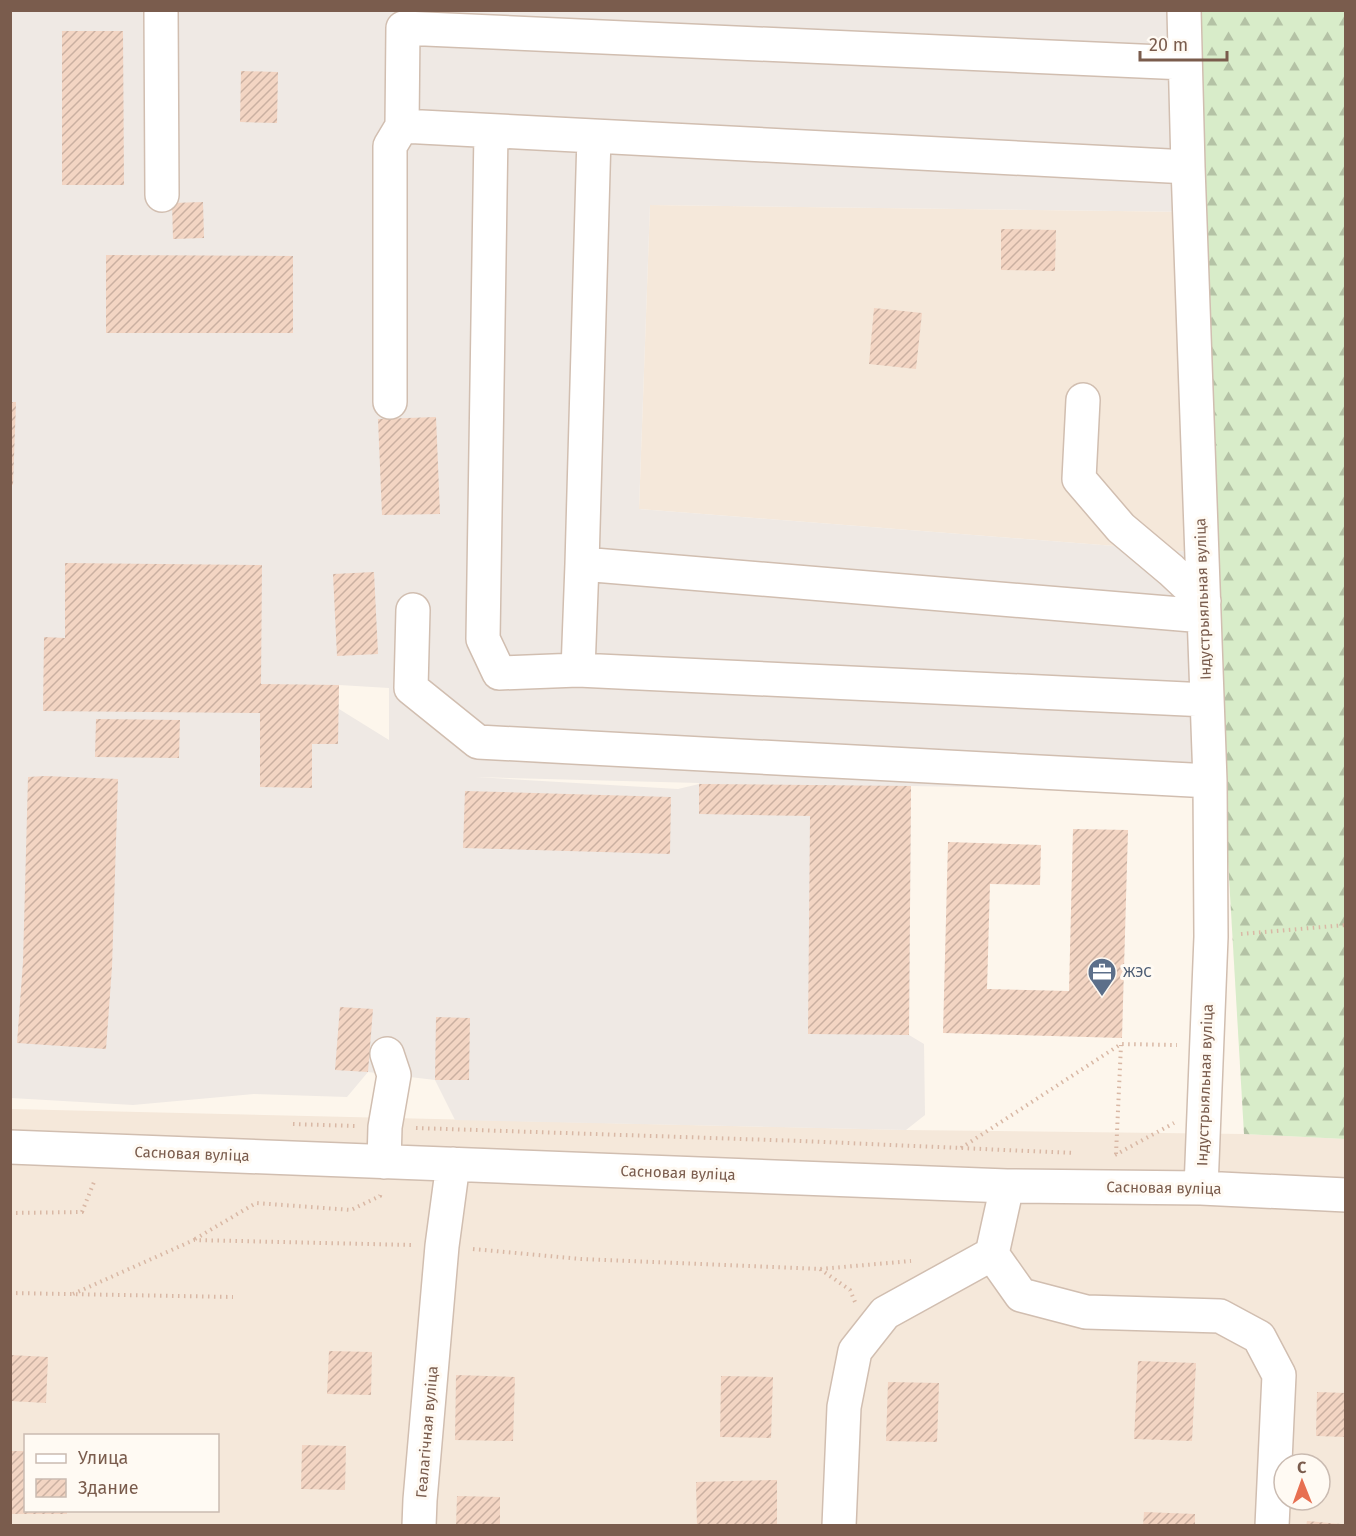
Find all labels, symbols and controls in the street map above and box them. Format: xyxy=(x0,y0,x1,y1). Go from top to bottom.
scale bar xyxy=(1140,24,1227,62)
text: 20 m xyxy=(1149,34,1188,56)
street label: Індустрыяльная вуліца xyxy=(1191,518,1215,680)
office icon: ЖЭС xyxy=(1086,956,1118,998)
place label: ЖЭС xyxy=(1123,963,1152,981)
street label: Індустрыяльная вуліца xyxy=(1193,1004,1217,1166)
street label: Сасновая вуліца xyxy=(134,1143,250,1165)
street label: Сасновая вуліца xyxy=(620,1162,736,1184)
street label: Сасновая вуліца xyxy=(1106,1178,1222,1198)
street label: Геалагічная вуліца xyxy=(412,1365,442,1499)
legend xyxy=(24,1434,219,1512)
text: Улица xyxy=(78,1447,128,1469)
north arrow xyxy=(1272,1452,1332,1512)
text: С xyxy=(1297,1458,1307,1477)
text: Здание xyxy=(78,1477,139,1499)

